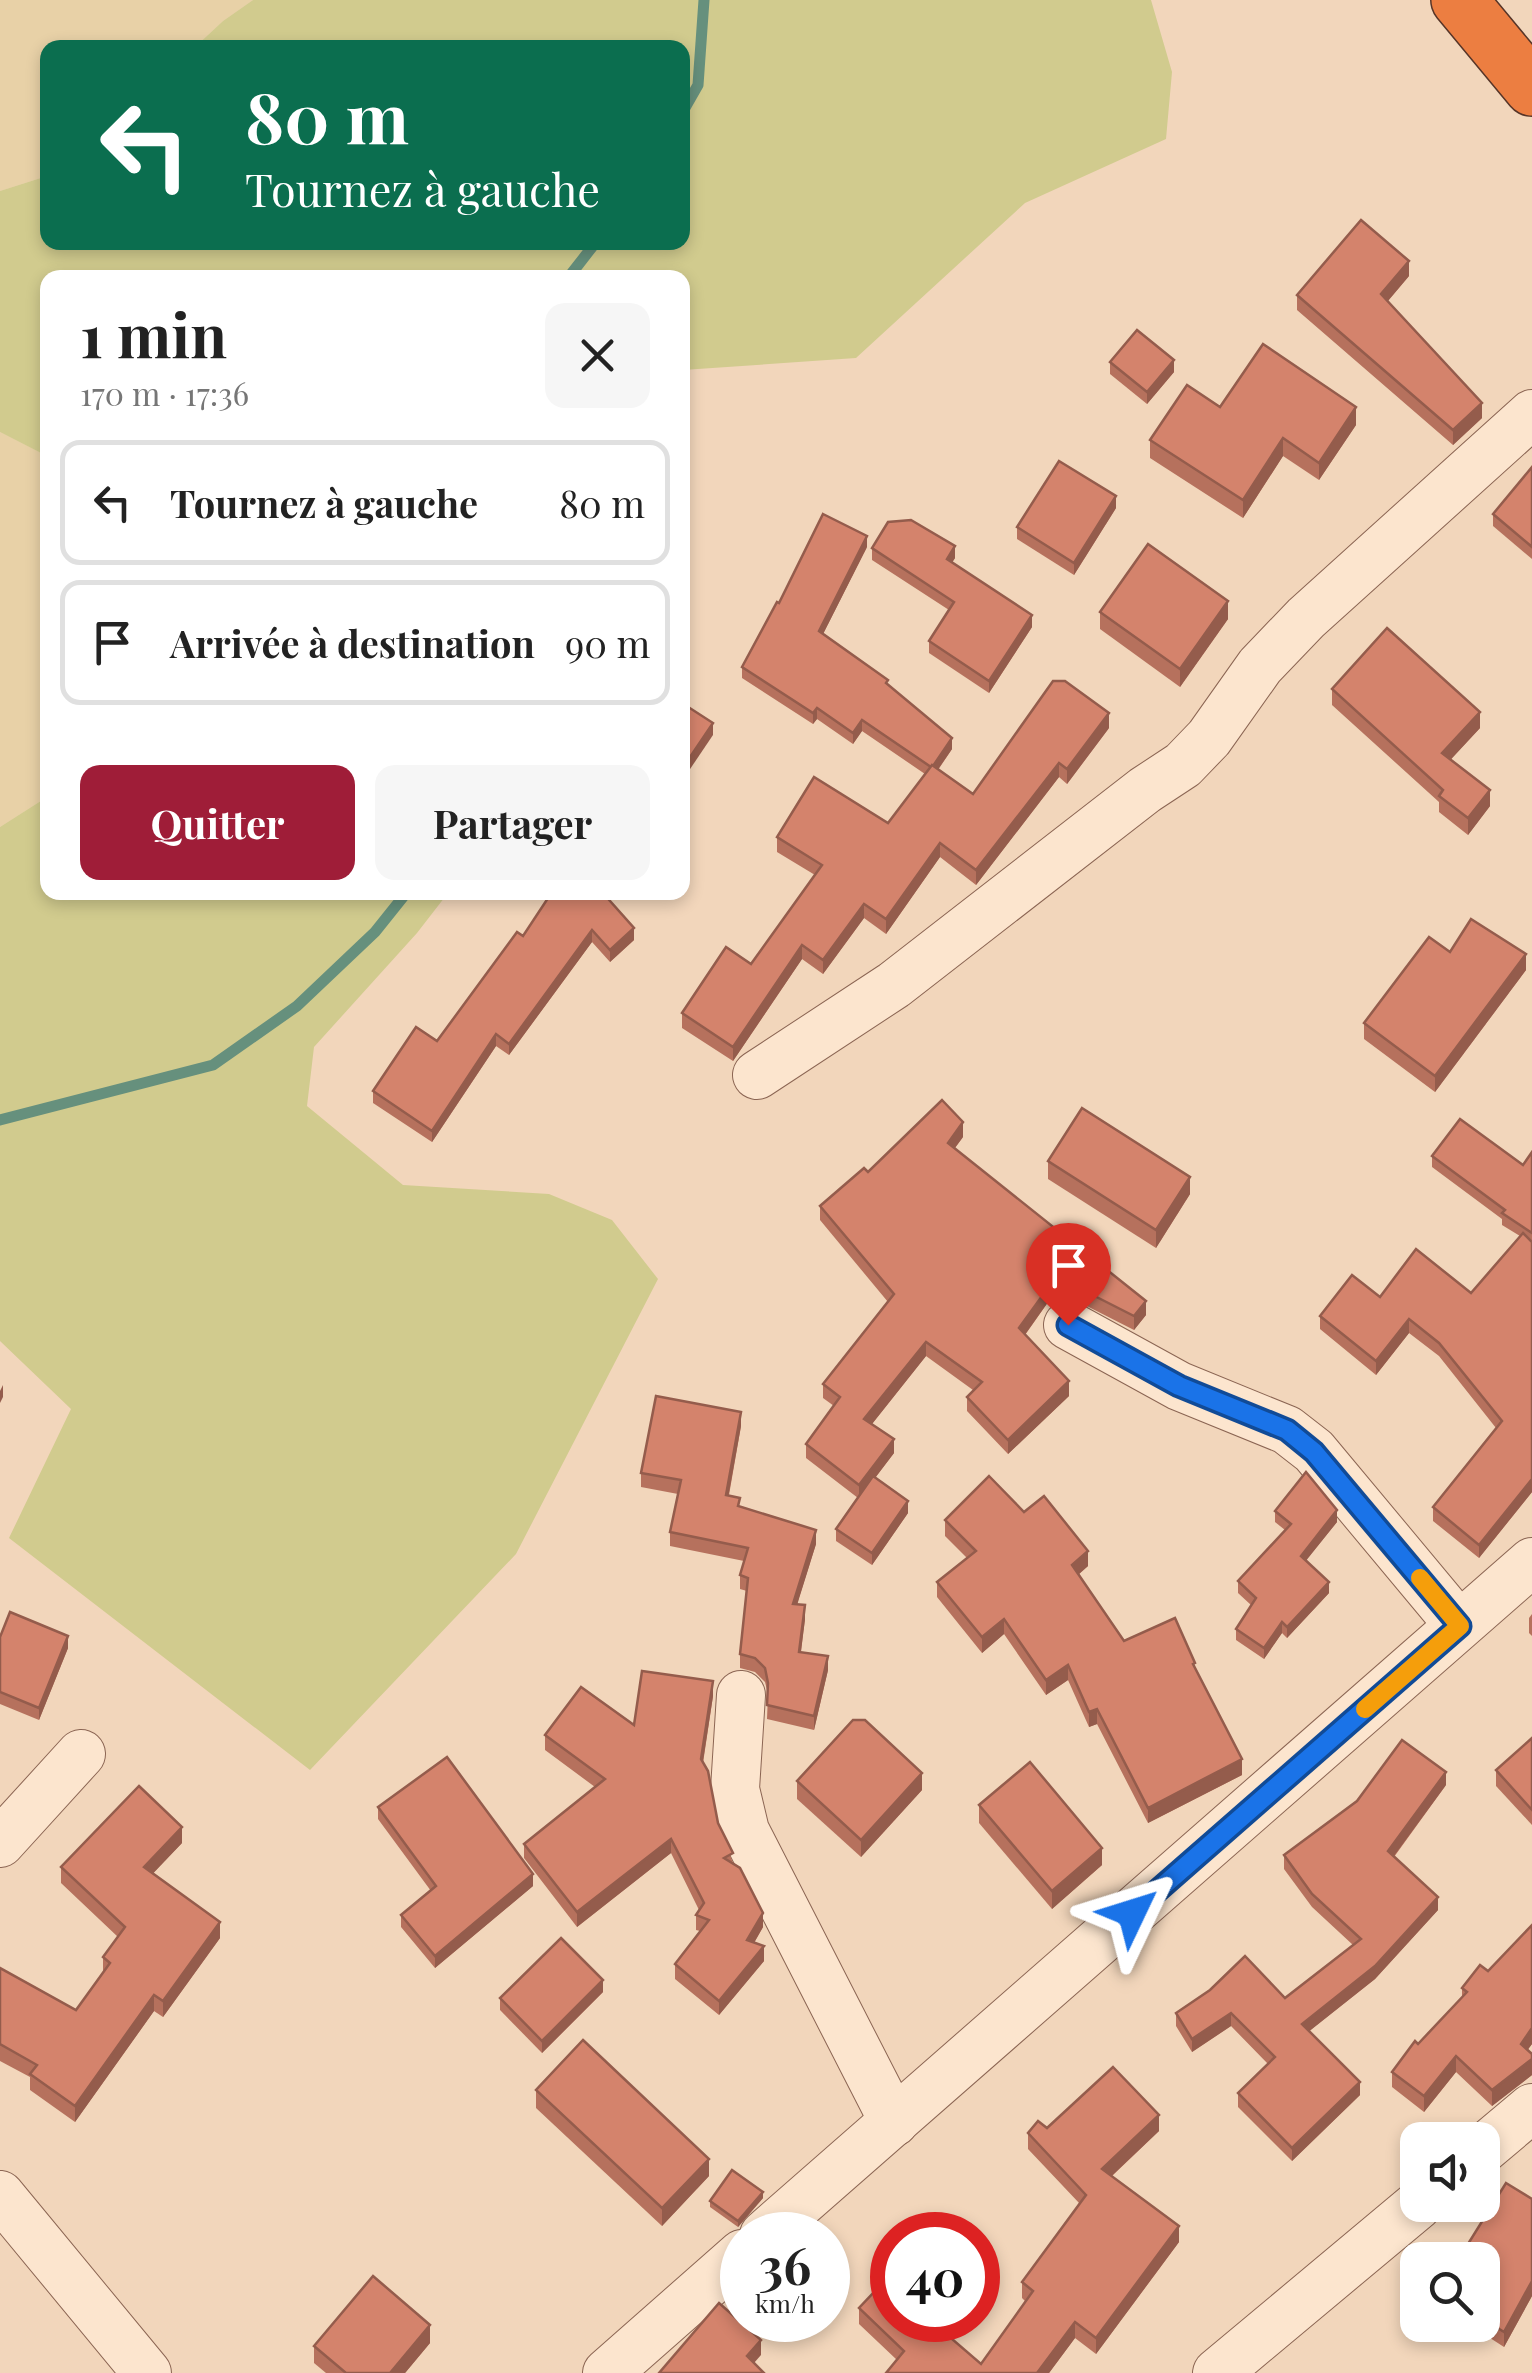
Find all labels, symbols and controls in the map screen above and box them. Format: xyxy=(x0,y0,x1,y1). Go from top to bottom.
text: 80 m xyxy=(245,68,409,162)
icon: left xyxy=(80,80,210,210)
text: Tournez à gauche xyxy=(245,158,600,218)
text: 1 min xyxy=(80,293,227,373)
button: close xyxy=(545,303,650,408)
text: 170 m · 17:36 xyxy=(80,371,249,414)
icon: left xyxy=(85,475,140,530)
text: Tournez à gauche xyxy=(170,477,478,528)
text: 80 m xyxy=(559,477,645,528)
icon: arrive xyxy=(85,615,140,670)
text: Arrivée à destination xyxy=(170,617,535,668)
text: 90 m xyxy=(565,617,650,668)
button: Quitter xyxy=(80,765,355,880)
button: Partager xyxy=(375,765,650,880)
pin xyxy=(1026,1223,1111,1326)
icon: arrive xyxy=(1041,1238,1096,1293)
position arrow xyxy=(1080,1861,1184,1965)
map controls xyxy=(1400,2122,1500,2342)
button: sound xyxy=(1400,2122,1500,2222)
speed limit sign: 40 xyxy=(870,2212,1000,2342)
text: 36 xyxy=(759,2231,811,2298)
button: search xyxy=(1400,2242,1500,2342)
text: km/h xyxy=(755,2286,815,2319)

